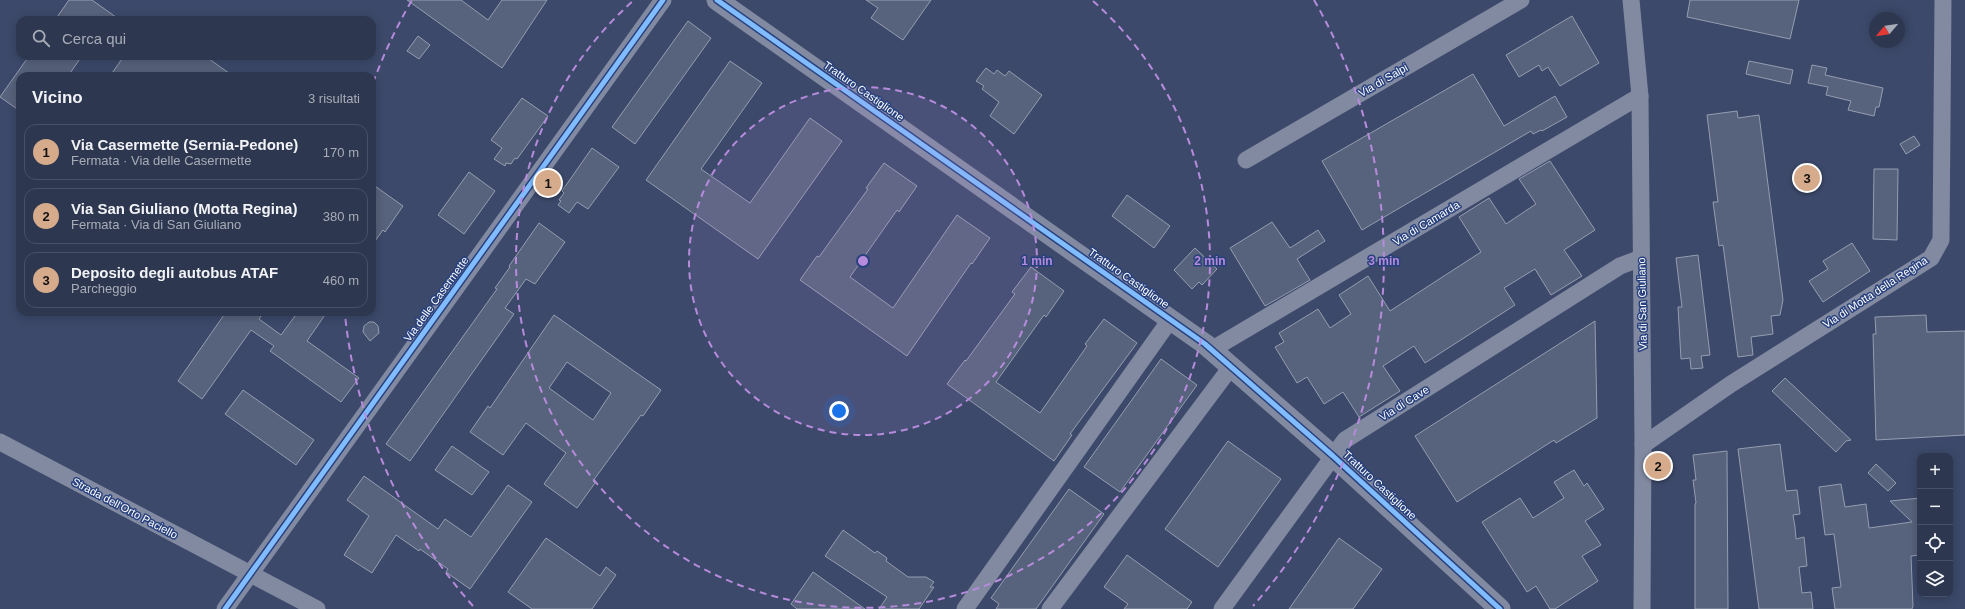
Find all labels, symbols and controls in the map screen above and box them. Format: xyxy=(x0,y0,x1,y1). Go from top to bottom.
north arrow xyxy=(1869,12,1905,48)
search box xyxy=(16,16,376,60)
icon: search xyxy=(30,27,52,49)
text: Cerca qui xyxy=(62,30,126,47)
street label: Tratturo Castiglione xyxy=(821,59,907,123)
street label: Via di Salpi xyxy=(1356,61,1410,99)
text: Vicino xyxy=(32,88,83,107)
text: 3 risultati xyxy=(308,91,360,106)
text: Via Casermette (Sernia-Pedone) xyxy=(71,136,298,153)
text: 1 xyxy=(42,145,50,160)
text: 170 m xyxy=(323,145,359,160)
text: Fermata · Via delle Casermette xyxy=(71,153,251,168)
pin: 3 xyxy=(1794,163,1820,193)
pin: 1 xyxy=(535,168,561,198)
street label: Via di Camarda xyxy=(1390,198,1462,248)
text: Via San Giuliano (Motta Regina) xyxy=(71,200,297,217)
text: 2 xyxy=(42,209,50,224)
text: 380 m xyxy=(323,209,359,224)
text: Fermata · Via di San Giuliano xyxy=(71,217,241,232)
street label: Tratturo Castiglione xyxy=(1086,246,1172,310)
street label: Via di Motta della Regina xyxy=(1821,253,1930,330)
street label: Via delle Casermette xyxy=(401,254,471,344)
centre of rings xyxy=(856,254,870,268)
text: 1 min xyxy=(1021,254,1053,268)
text: 2 min xyxy=(1194,254,1226,268)
text: 3 min xyxy=(1368,254,1400,268)
street label: Via di San Giuliano xyxy=(1635,257,1649,351)
text: Deposito degli autobus ATAF xyxy=(71,264,278,281)
text: 3 xyxy=(42,273,50,288)
text: 460 m xyxy=(323,273,359,288)
text: Parcheggio xyxy=(71,281,137,296)
street label: Via di Cave xyxy=(1377,383,1431,423)
your location xyxy=(829,401,849,421)
street label: Tratturo Castiglione xyxy=(1341,448,1419,522)
pin: 2 xyxy=(1645,451,1671,481)
map controls xyxy=(1917,453,1953,597)
button: + xyxy=(1917,453,1953,489)
street label: Strada dell'Orto Paciello xyxy=(70,475,180,541)
button: − xyxy=(1917,489,1953,525)
button: locate xyxy=(1917,525,1953,561)
button: layers xyxy=(1917,561,1953,597)

